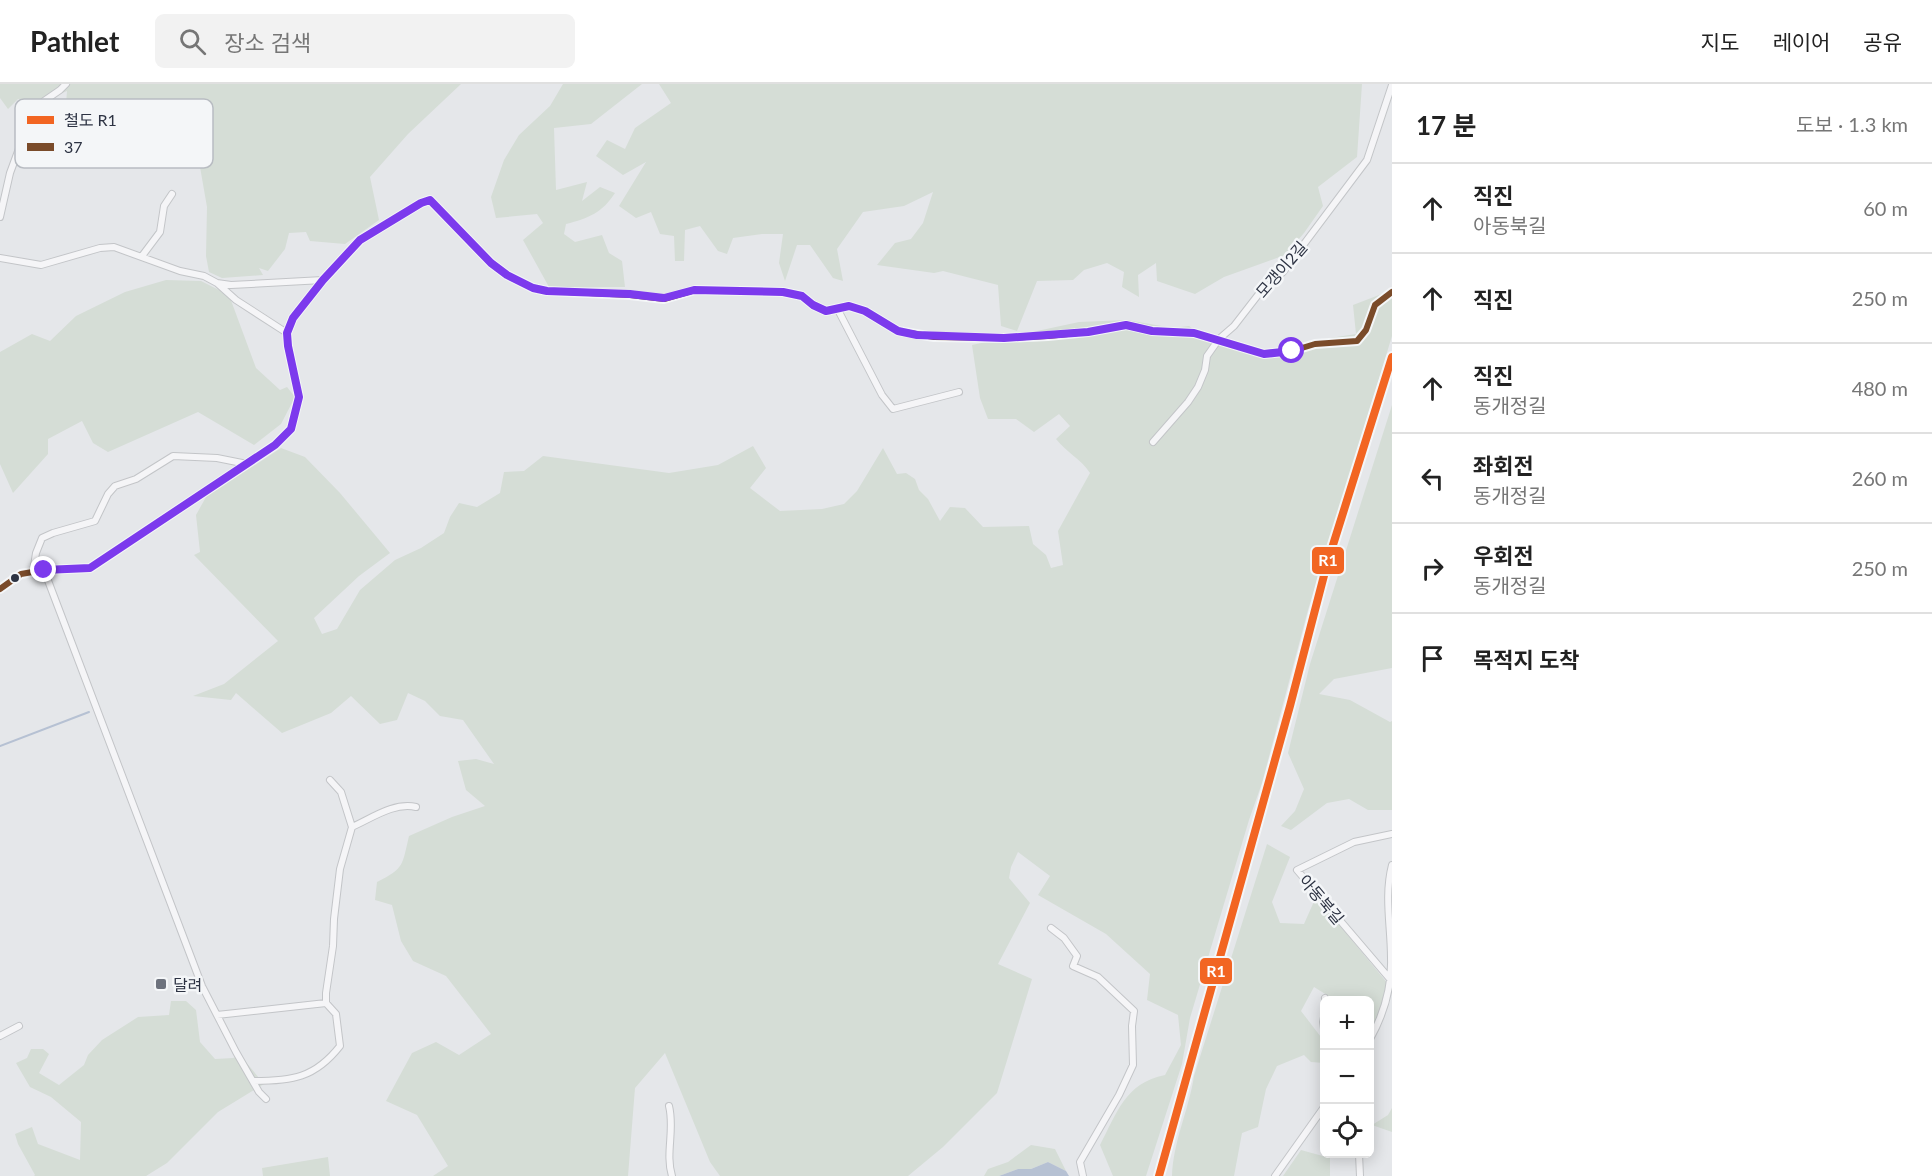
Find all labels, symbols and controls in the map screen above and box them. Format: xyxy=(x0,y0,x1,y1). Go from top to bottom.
search box xyxy=(155,14,575,68)
text: Pathlet xyxy=(30,24,119,58)
icon: search xyxy=(176,25,209,58)
text: 장소 검색 xyxy=(224,29,311,56)
text: 지도 xyxy=(1701,29,1739,54)
text: 레이어 xyxy=(1772,29,1830,54)
text: 공유 xyxy=(1863,29,1902,54)
legend xyxy=(15,99,213,168)
text: 17 분 xyxy=(1416,109,1476,141)
text: 철도 R1 xyxy=(64,110,117,129)
text: 도보 · 1.3 km xyxy=(1796,112,1908,136)
text: 37 xyxy=(64,137,83,156)
text: 직진 xyxy=(1473,182,1513,209)
icon: ahead xyxy=(1416,192,1449,225)
text: 60 m xyxy=(1863,196,1908,220)
text: 아동북길 xyxy=(1473,213,1547,237)
street label: 모갱이2길 xyxy=(1251,237,1311,301)
icon: ahead xyxy=(1416,282,1449,315)
text: 직진 xyxy=(1473,286,1513,313)
text: 250 m xyxy=(1852,286,1908,310)
route start xyxy=(1278,337,1304,363)
text: 직진 xyxy=(1473,362,1513,389)
icon: ahead xyxy=(1416,372,1449,405)
text: 480 m xyxy=(1852,376,1908,400)
text: 동개정길 xyxy=(1473,393,1547,417)
text: 좌회전 xyxy=(1473,452,1534,479)
icon: left xyxy=(1416,462,1449,495)
text: 260 m xyxy=(1852,466,1908,490)
text: 동개정길 xyxy=(1473,483,1547,507)
text: 우회전 xyxy=(1473,542,1534,569)
line badge: R1 xyxy=(1311,546,1345,575)
text: R1 xyxy=(1318,550,1338,569)
icon: right xyxy=(1416,552,1449,585)
route end xyxy=(30,556,56,582)
text: 250 m xyxy=(1852,556,1908,580)
unlabelled marker xyxy=(9,572,21,584)
text: 동개정길 xyxy=(1473,573,1547,597)
icon: arrive xyxy=(1416,642,1449,675)
text: 목적지 도착 xyxy=(1473,646,1580,673)
street label: 아동북길 xyxy=(1296,870,1348,928)
line badge: R1 xyxy=(1199,957,1233,985)
text: R1 xyxy=(1206,961,1226,980)
place label: 달려 xyxy=(173,975,202,994)
marker: 달려 xyxy=(154,977,168,991)
map controls xyxy=(1320,996,1374,1158)
button: + xyxy=(1320,996,1374,1050)
button: − xyxy=(1320,1050,1374,1104)
button: locate xyxy=(1320,1104,1374,1158)

